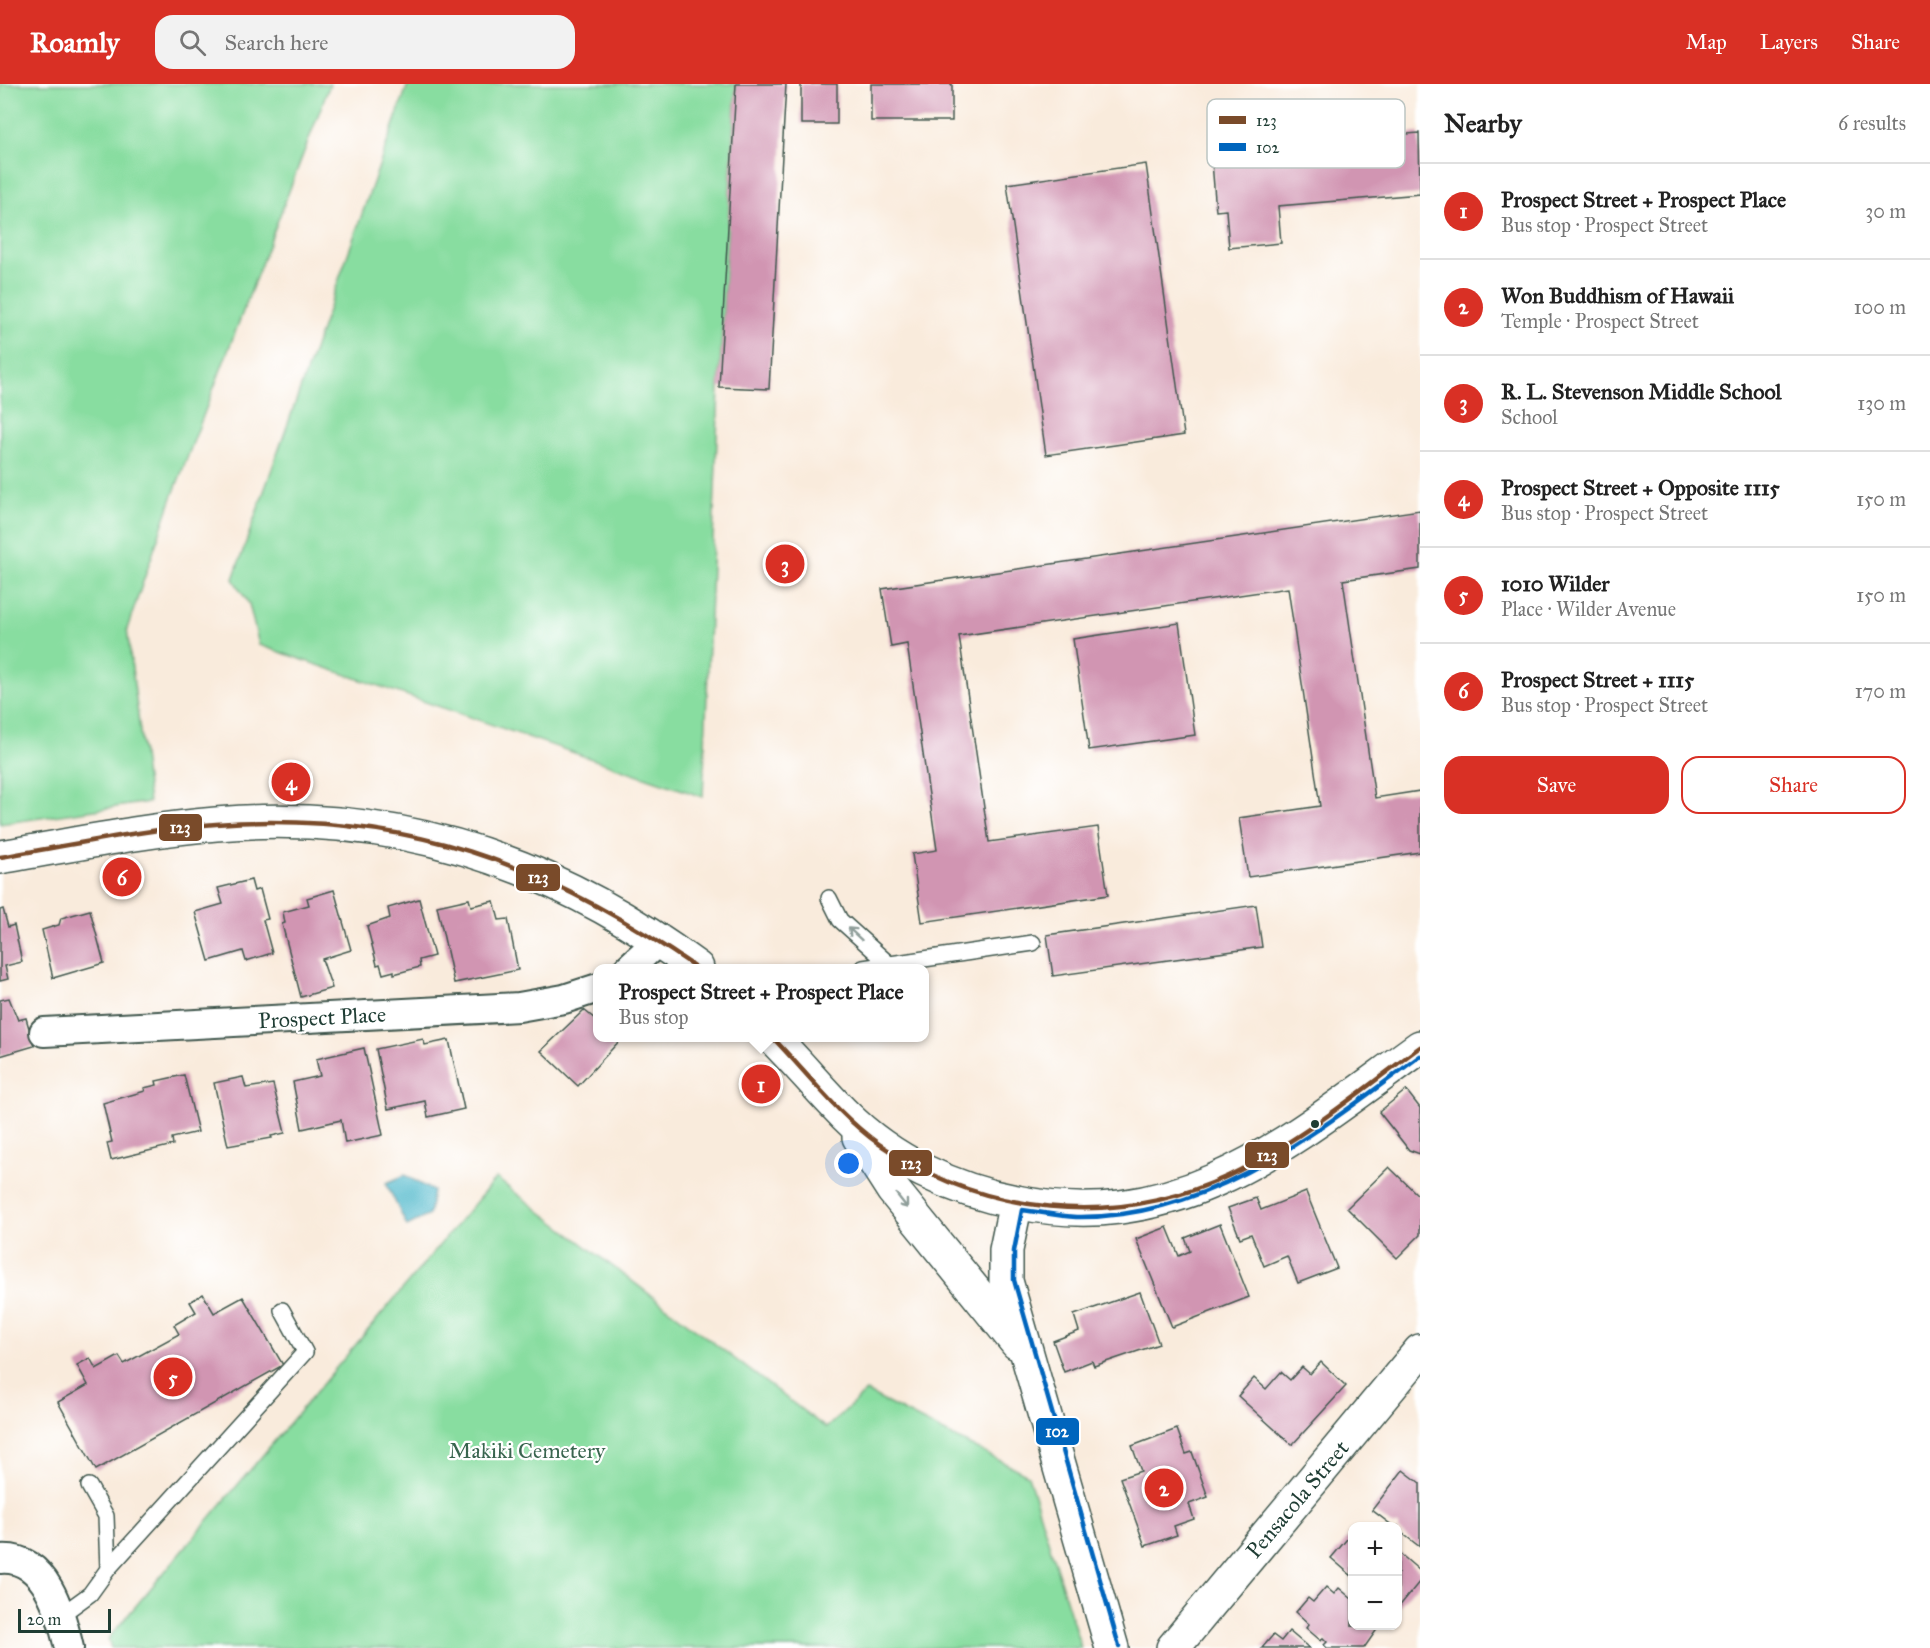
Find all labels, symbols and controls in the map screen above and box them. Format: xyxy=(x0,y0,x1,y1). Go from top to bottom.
search box xyxy=(155,15,575,69)
text: Roamly xyxy=(30,25,119,60)
icon: search xyxy=(176,26,209,59)
text: Search here xyxy=(224,29,328,56)
text: Map xyxy=(1686,29,1727,55)
text: Layers xyxy=(1760,29,1818,55)
text: Share xyxy=(1851,29,1900,55)
legend xyxy=(1207,99,1405,168)
text: Nearby xyxy=(1444,107,1522,139)
text: 123 xyxy=(1256,111,1277,130)
text: 6 results xyxy=(1838,111,1906,135)
text: 102 xyxy=(1256,138,1280,157)
text: Prospect Street + Prospect Place xyxy=(1501,186,1786,213)
text: 1 xyxy=(1460,199,1467,223)
text: 30 m xyxy=(1865,199,1906,223)
text: Bus stop · Prospect Street xyxy=(1501,213,1708,237)
text: Won Buddhism of Hawaii xyxy=(1501,282,1734,309)
text: 2 xyxy=(1459,295,1468,319)
text: 100 m xyxy=(1854,295,1906,319)
text: Temple · Prospect Street xyxy=(1501,309,1699,333)
text: R. L. Stevenson Middle School xyxy=(1501,378,1782,405)
text: 3 xyxy=(1460,391,1468,415)
text: 130 m xyxy=(1857,391,1906,415)
text: School xyxy=(1501,405,1558,429)
text: Prospect Street + Opposite 1115 xyxy=(1501,474,1780,501)
text: 4 xyxy=(1458,487,1469,511)
text: 150 m xyxy=(1856,487,1906,511)
text: Bus stop · Prospect Street xyxy=(1501,501,1708,525)
pin: 3 xyxy=(766,542,804,586)
text: 1010 Wilder xyxy=(1501,570,1610,597)
text: 5 xyxy=(1459,583,1468,607)
text: 150 m xyxy=(1856,583,1906,607)
text: Place · Wilder Avenue xyxy=(1501,597,1676,621)
text: Prospect Street + 1115 xyxy=(1501,666,1694,693)
text: 6 xyxy=(1458,679,1469,703)
text: 170 m xyxy=(1855,679,1906,703)
text: Bus stop · Prospect Street xyxy=(1501,693,1708,717)
button: Save xyxy=(1444,756,1669,814)
button: Share xyxy=(1681,756,1906,814)
pin: 4 xyxy=(272,760,310,804)
line badge: 123 xyxy=(158,813,203,842)
text: 123 xyxy=(170,818,190,838)
pin: 6 xyxy=(102,854,142,900)
line badge: 123 xyxy=(515,863,561,892)
text: 123 xyxy=(528,868,548,888)
one-way arrow xyxy=(847,927,862,941)
popup xyxy=(593,964,929,1042)
text: Prospect Street + Prospect Place xyxy=(618,978,904,1005)
street label: Prospect Place xyxy=(257,1001,387,1034)
text: Bus stop xyxy=(618,1005,689,1029)
pin: 1 xyxy=(742,1062,780,1106)
unlabelled marker xyxy=(1309,1118,1321,1130)
line badge: 123 xyxy=(1244,1141,1290,1169)
text: 123 xyxy=(1257,1146,1277,1166)
your location xyxy=(834,1149,863,1178)
line badge: 123 xyxy=(888,1149,933,1177)
text: 123 xyxy=(901,1154,921,1174)
one-way arrow xyxy=(896,1193,909,1209)
pin: 5 xyxy=(154,1354,192,1400)
line badge: 102 xyxy=(1035,1417,1080,1446)
text: 102 xyxy=(1045,1422,1070,1441)
street label: Pensacola Street xyxy=(1240,1435,1355,1564)
park label: Makiki Cemetery xyxy=(449,1437,606,1464)
pin: 2 xyxy=(1144,1466,1184,1510)
map controls xyxy=(1348,1522,1402,1630)
button: + xyxy=(1348,1522,1402,1576)
button: − xyxy=(1348,1576,1402,1630)
scale bar xyxy=(18,1606,111,1634)
text: 20 m xyxy=(27,1610,61,1629)

